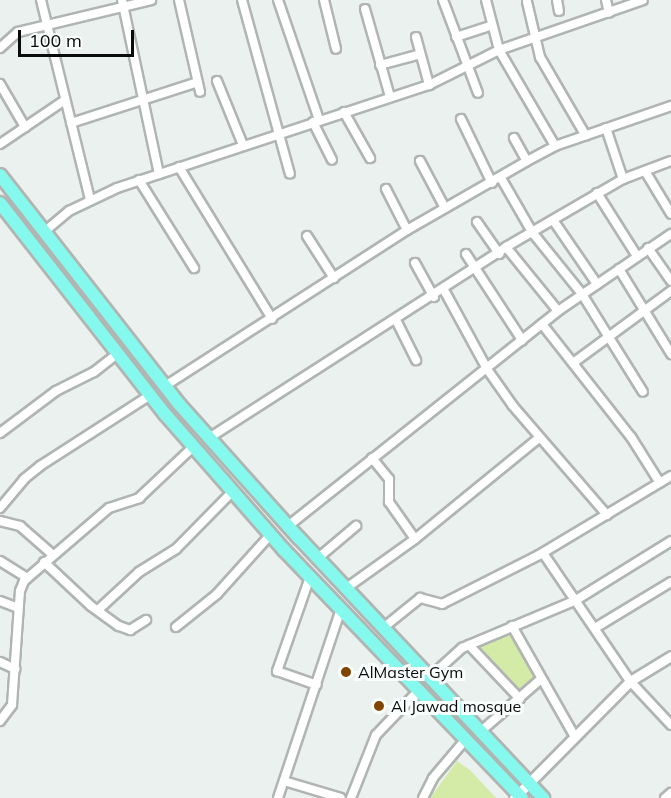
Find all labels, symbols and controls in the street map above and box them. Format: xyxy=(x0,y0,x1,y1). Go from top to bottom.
scale bar xyxy=(21,18,136,56)
text: 100 m xyxy=(29,29,82,52)
place label: AlMaster Gym xyxy=(358,662,463,682)
marker: AlMaster Gym xyxy=(339,665,353,679)
place label: Al Jawad mosque xyxy=(391,696,521,716)
marker: Al Jawad mosque xyxy=(372,699,386,713)

